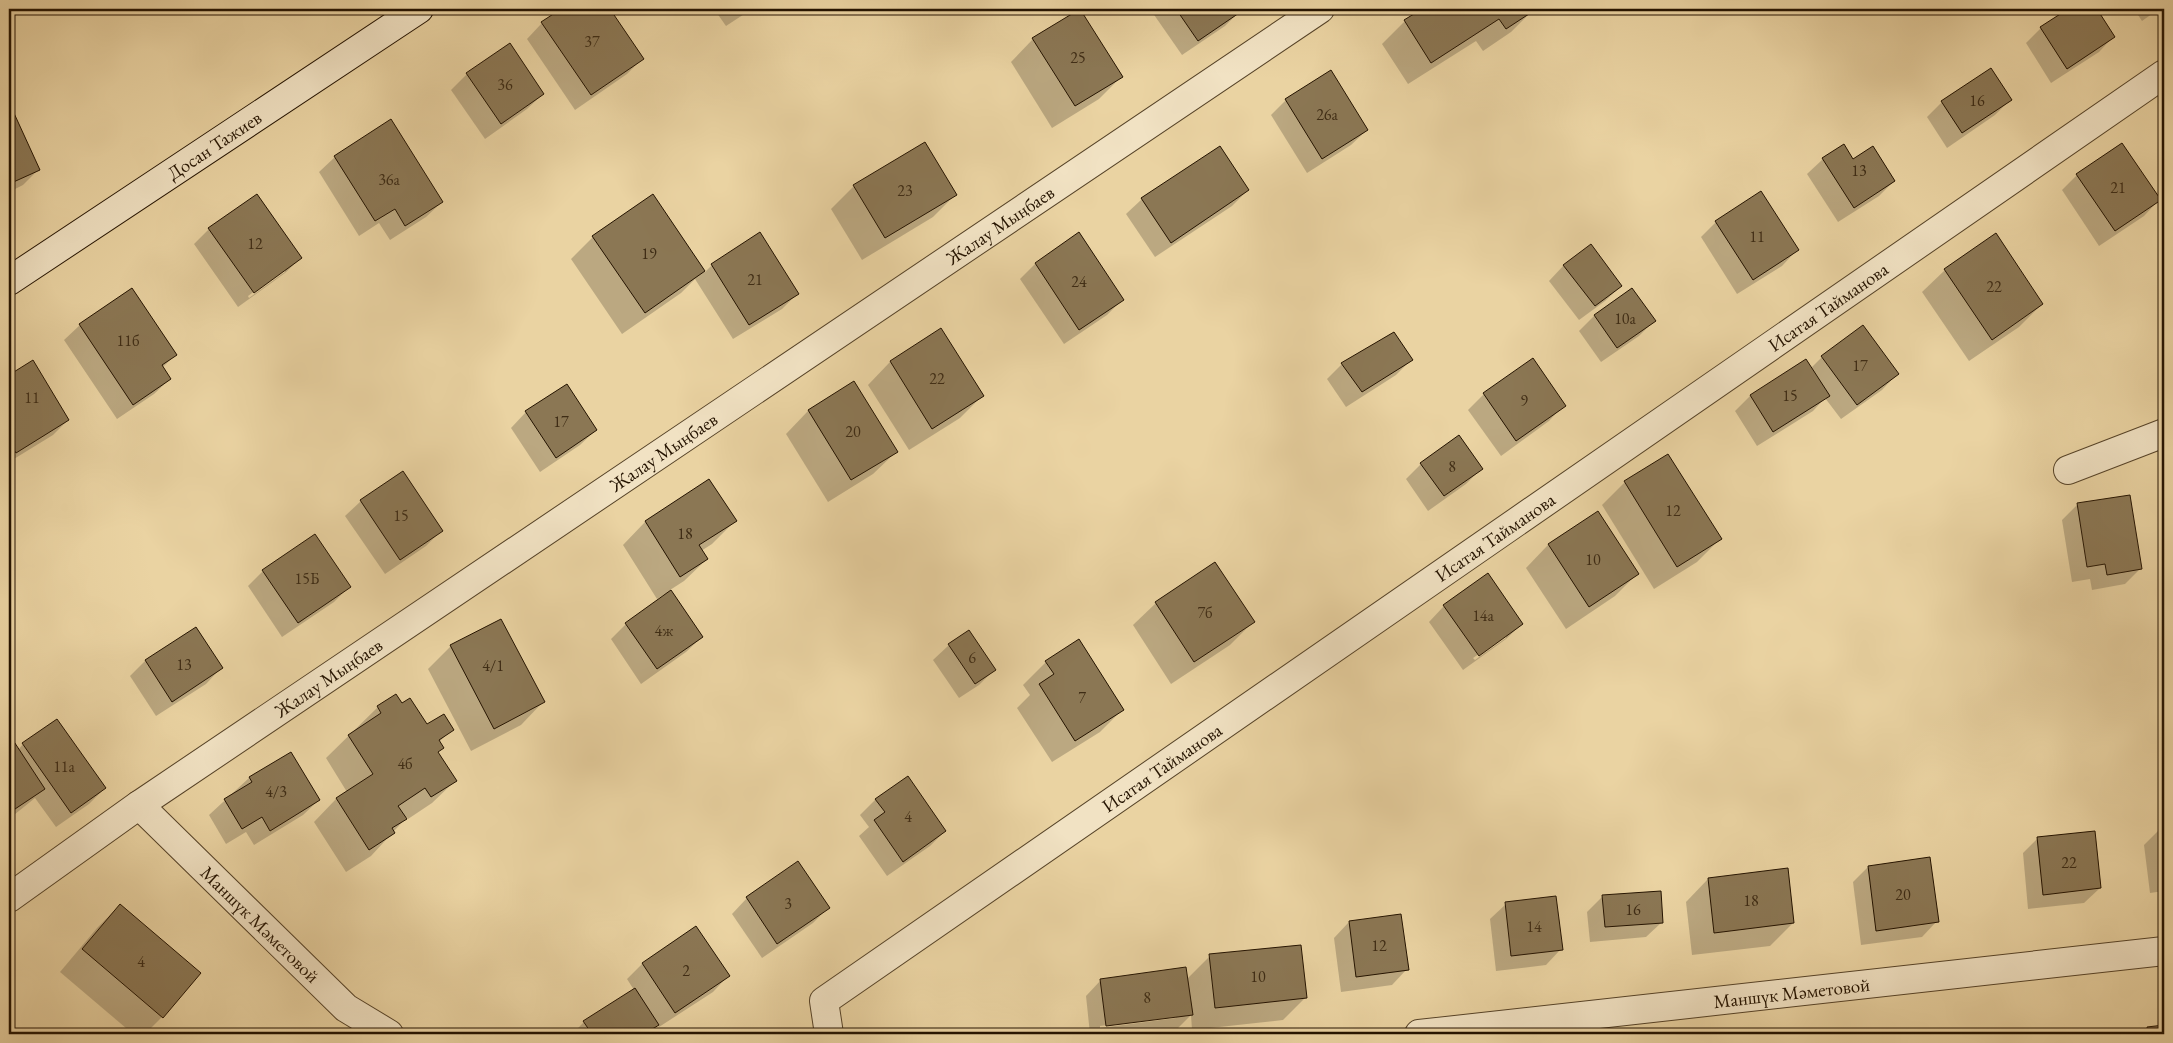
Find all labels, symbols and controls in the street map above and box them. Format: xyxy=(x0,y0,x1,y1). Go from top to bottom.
house number: 37 xyxy=(584,31,600,52)
house number: 25 xyxy=(1070,47,1086,68)
house number: 36 xyxy=(497,74,513,95)
house number: 16 xyxy=(1969,90,1985,111)
house number: 26а xyxy=(1316,104,1338,125)
street label: Досан Тажиев xyxy=(162,105,266,186)
house number: 13 xyxy=(1851,160,1867,181)
house number: 36а xyxy=(378,169,400,190)
house number: 21 xyxy=(2110,177,2126,198)
house number: 23 xyxy=(897,180,913,201)
street label: Жалау Мыңбаев xyxy=(940,180,1059,271)
house number: 11 xyxy=(1749,226,1765,247)
house number: 12 xyxy=(247,233,263,254)
house number: 19 xyxy=(641,243,657,264)
street label: Исатая Тайманова xyxy=(1763,256,1893,357)
house number: 21 xyxy=(747,269,763,290)
house number: 24 xyxy=(1071,271,1087,292)
house number: 22 xyxy=(1986,276,2002,297)
house number: 10а xyxy=(1614,308,1636,329)
house number: 11б xyxy=(117,330,140,351)
house number: 17 xyxy=(1852,355,1868,376)
house number: 22 xyxy=(929,368,945,389)
house number: 15 xyxy=(1782,385,1798,406)
house number: 11 xyxy=(24,387,40,408)
house number: 9 xyxy=(1520,390,1528,411)
street label: Жалау Мыңбаев xyxy=(604,407,722,498)
house number: 17 xyxy=(553,411,569,432)
house number: 20 xyxy=(845,421,861,442)
house number: 8 xyxy=(1448,456,1456,477)
street label: Исатая Тайманова xyxy=(1430,487,1560,588)
house number: 12 xyxy=(1665,500,1681,521)
house number: 15 xyxy=(393,505,409,526)
house number: 18 xyxy=(677,523,693,544)
house number: 10 xyxy=(1585,549,1601,570)
house number: 15Б xyxy=(295,568,319,589)
house number: 7б xyxy=(1197,602,1213,623)
house number: 14а xyxy=(1472,605,1494,626)
house number: 4ж xyxy=(655,620,673,641)
street label: Жалау Мыңбаев xyxy=(269,633,387,724)
house number: 6 xyxy=(968,647,976,668)
house number: 13 xyxy=(176,654,192,675)
house number: 4/1 xyxy=(482,655,504,676)
house number: 7 xyxy=(1078,687,1086,708)
street label: Исатая Тайманова xyxy=(1097,717,1227,818)
house number: 4б xyxy=(397,753,413,774)
house number: 11а xyxy=(53,756,75,777)
house number: 4/3 xyxy=(265,781,287,802)
house number: 4 xyxy=(904,806,912,827)
house number: 22 xyxy=(2061,852,2077,873)
street label: Маншүк Мәметовой xyxy=(195,860,325,988)
house number: 20 xyxy=(1895,884,1911,905)
house number: 18 xyxy=(1743,890,1759,911)
house number: 3 xyxy=(784,893,792,914)
house number: 16 xyxy=(1625,899,1641,920)
house number: 14 xyxy=(1526,916,1542,937)
house number: 12 xyxy=(1371,935,1387,956)
house number: 4 xyxy=(137,951,145,972)
house number: 2 xyxy=(682,960,690,981)
house number: 10 xyxy=(1250,966,1266,987)
street label: Маншүк Мәметовой xyxy=(1712,972,1871,1014)
house number: 8 xyxy=(1143,987,1151,1008)

